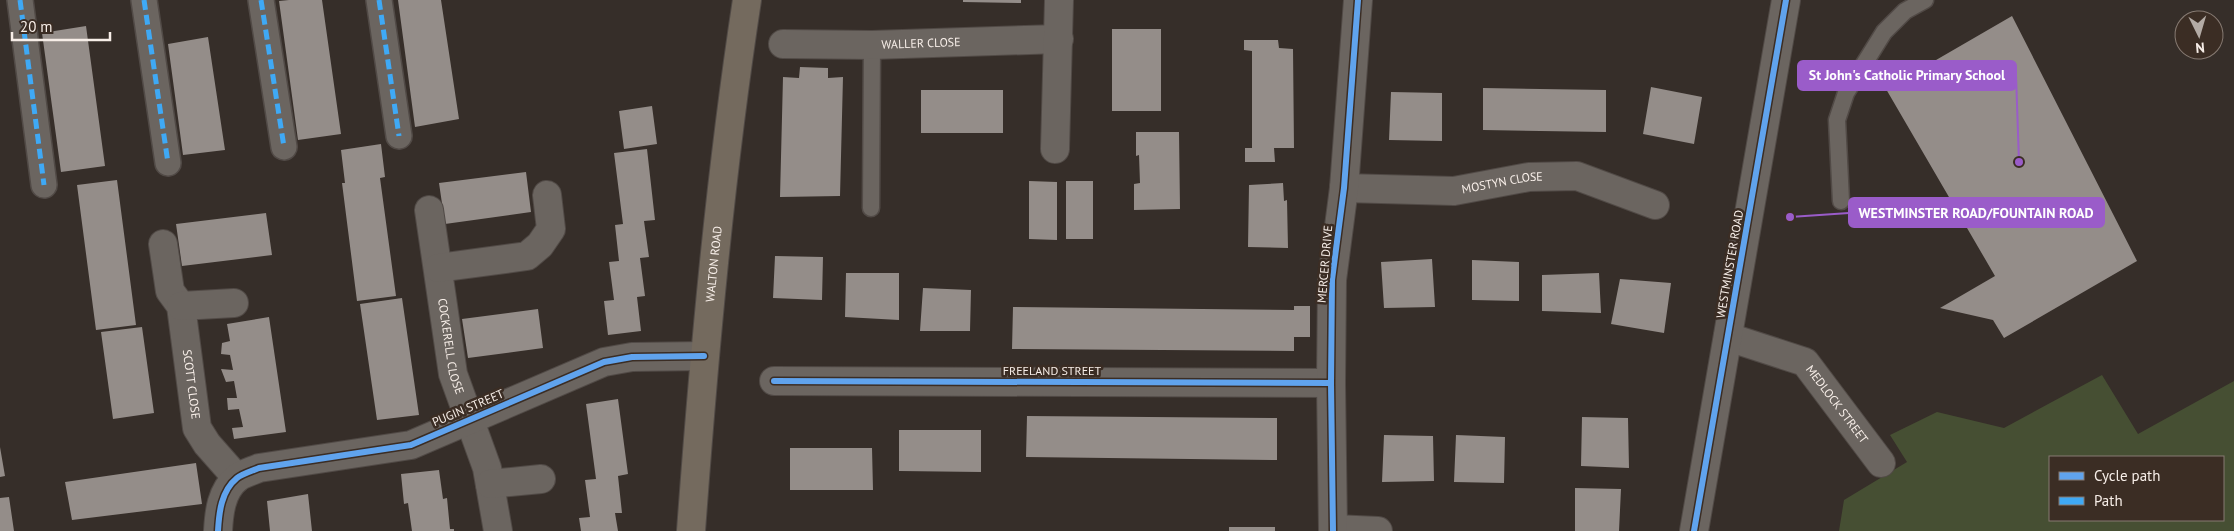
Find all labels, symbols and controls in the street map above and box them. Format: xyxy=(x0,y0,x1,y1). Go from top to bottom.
scale bar xyxy=(12,10,110,42)
north arrow xyxy=(2174,10,2224,60)
text: 20 m xyxy=(20,17,53,36)
street label: WALLER CLOSE xyxy=(881,34,961,52)
text: N xyxy=(2195,39,2206,57)
callout: St John's Catholic Primary School xyxy=(1798,61,2016,90)
text: St John's Catholic Primary School xyxy=(1809,66,2006,84)
street label: MOSTYN CLOSE xyxy=(1460,169,1543,196)
callout: WESTMINSTER ROAD/FOUNTAIN ROAD xyxy=(1849,198,2104,227)
text: WESTMINSTER ROAD/FOUNTAIN ROAD xyxy=(1859,204,2094,222)
street label: WESTMINSTER ROAD xyxy=(1713,208,1746,319)
street label: MERCER DRIVE xyxy=(1314,224,1335,303)
street label: WALTON ROAD xyxy=(702,225,725,303)
street label: COCKERELL CLOSE xyxy=(435,297,468,396)
street label: SCOTT CLOSE xyxy=(180,348,204,420)
street label: MEDLOCK STREET xyxy=(1803,362,1872,446)
street label: FREELAND STREET xyxy=(1003,363,1101,378)
street label: PUGIN STREET xyxy=(430,386,506,429)
legend xyxy=(2049,456,2224,521)
text: Cycle path xyxy=(2094,466,2160,485)
text: Path xyxy=(2094,491,2123,510)

